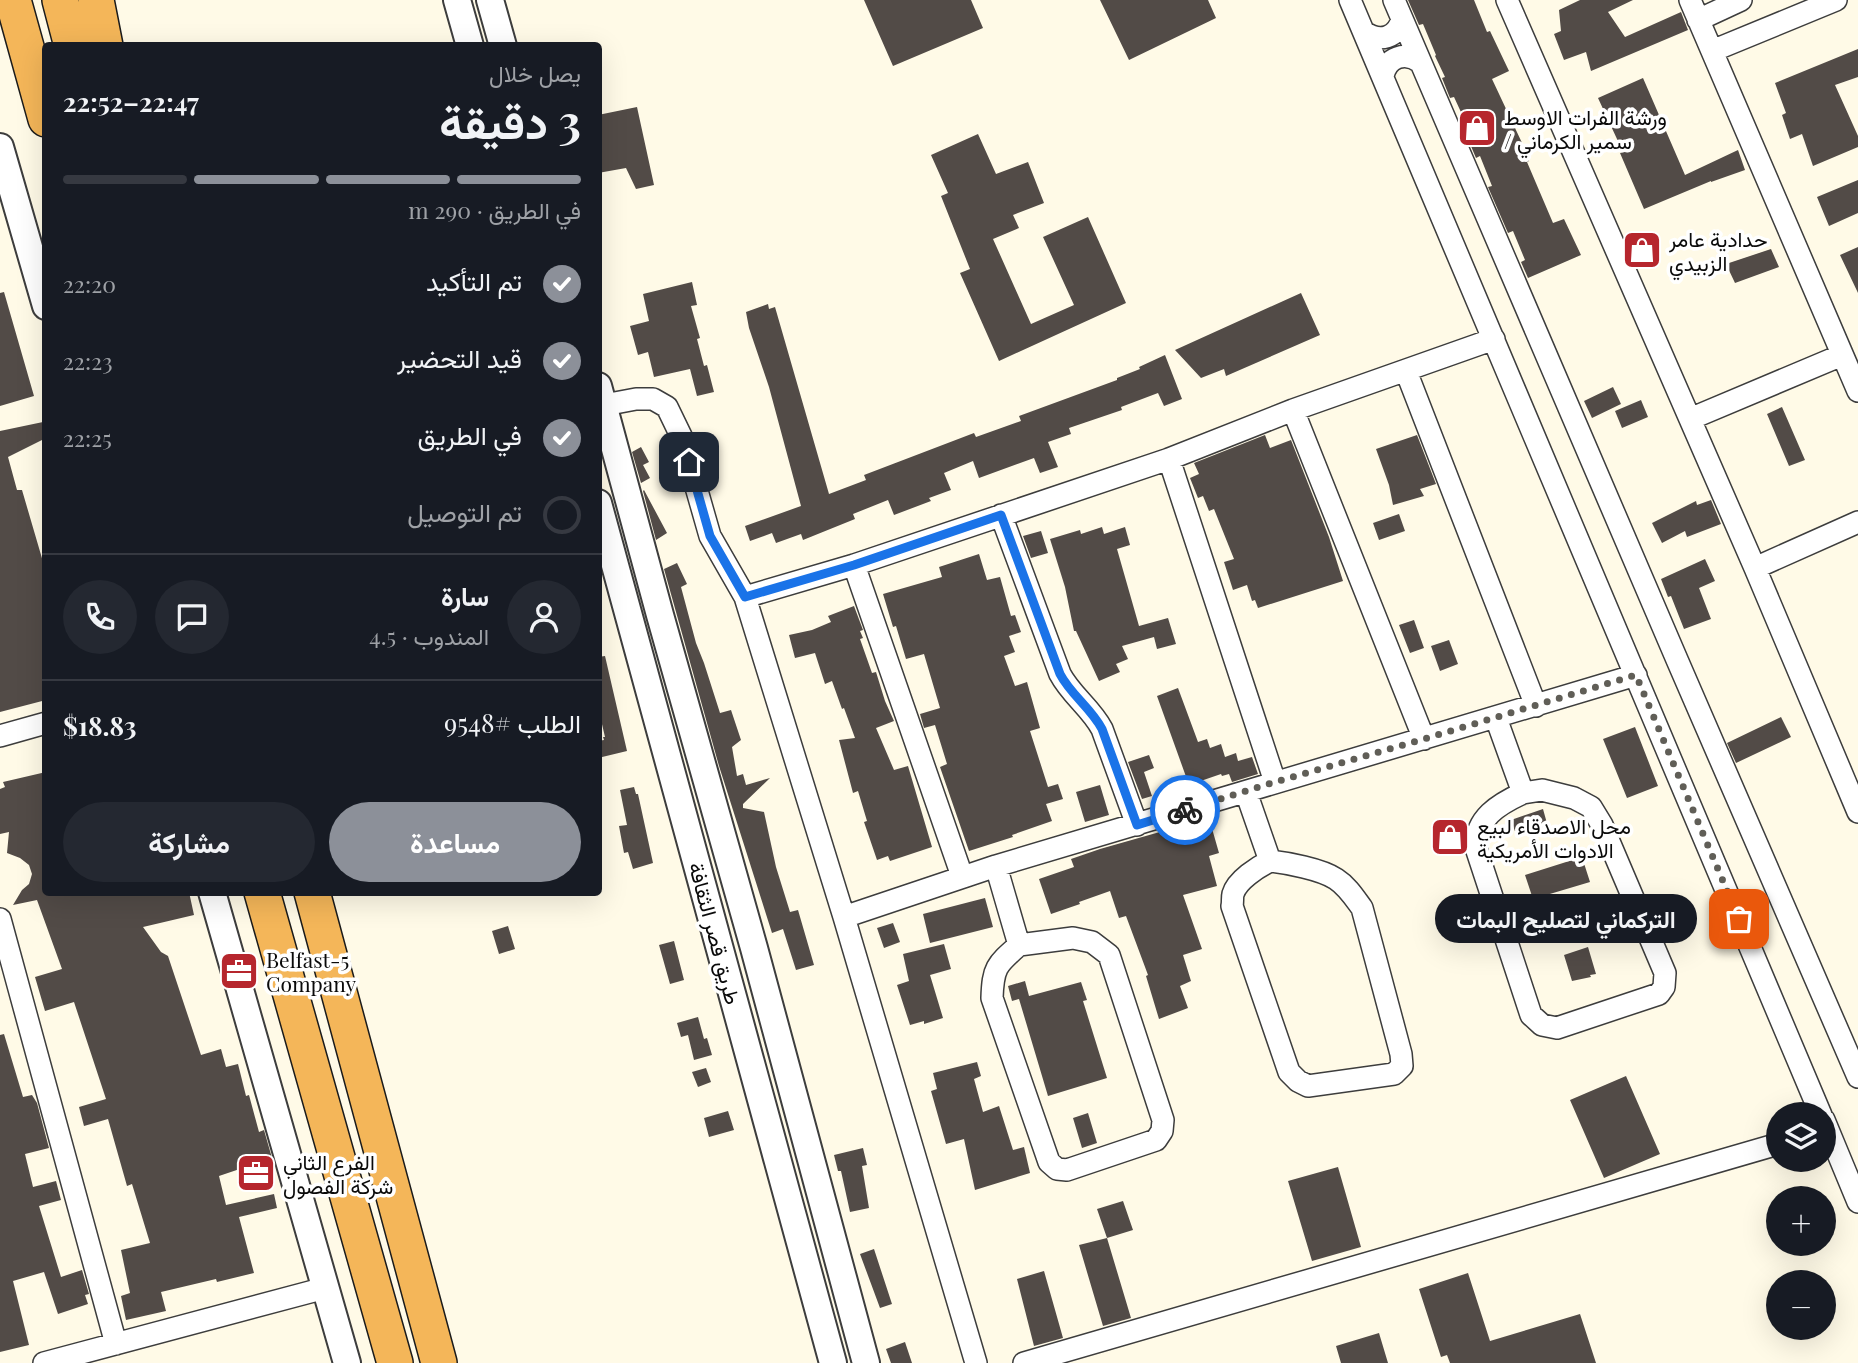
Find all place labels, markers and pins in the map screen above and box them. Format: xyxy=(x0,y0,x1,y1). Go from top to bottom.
place label: ورشة الفرات الاوسط / سمير الكرماني xyxy=(1504,102,1667,159)
shop icon: ورشة الفرات الاوسط / سمير الكرماني xyxy=(1456,107,1498,149)
place label: حدادية عامر الزبيدي xyxy=(1668,224,1768,281)
shop icon: حدادية عامر الزبيدي xyxy=(1621,229,1663,271)
pin xyxy=(659,432,719,492)
place label: محل الاصدقاء لبيع الادوات الأمريكية xyxy=(1477,811,1631,864)
shop icon: محل الاصدقاء لبيع الادوات الأمريكية xyxy=(1429,816,1471,858)
pin xyxy=(1709,889,1769,949)
callout: التركماني لتصليح البمات xyxy=(1434,894,1697,944)
place label: Belfast-5 Company xyxy=(266,945,357,997)
office icon: Belfast-5 Company xyxy=(218,950,260,992)
place label: الفرع الثاني شركة الفصول xyxy=(283,1147,393,1200)
office icon: الفرع الثاني شركة الفصول xyxy=(235,1152,277,1194)

